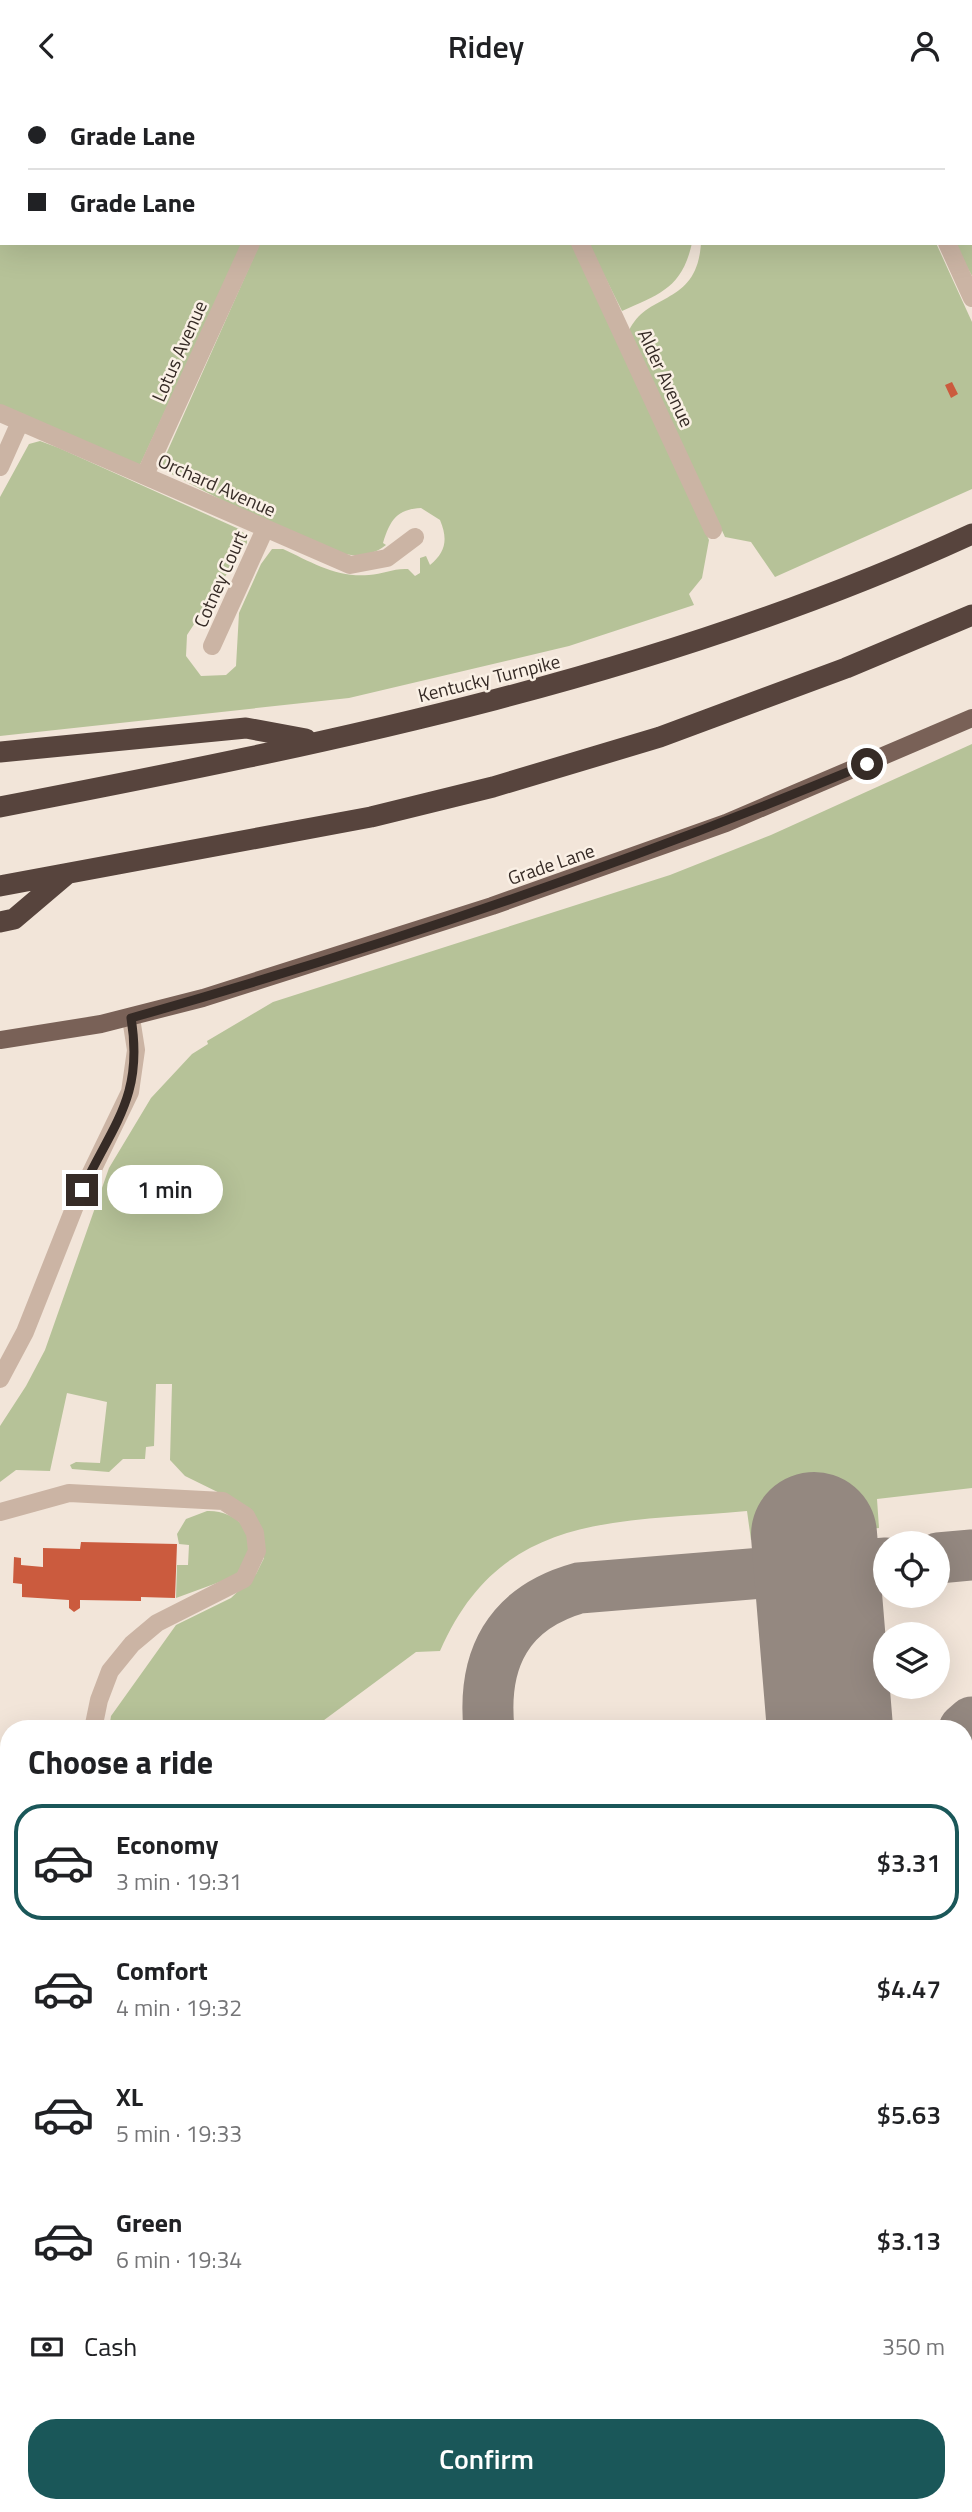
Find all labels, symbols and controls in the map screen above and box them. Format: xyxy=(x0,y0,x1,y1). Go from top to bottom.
text: Ridey xyxy=(448,22,524,70)
icon: back xyxy=(28,27,66,65)
icon: person xyxy=(906,27,944,65)
text: Grade Lane xyxy=(70,116,195,155)
text: Grade Lane xyxy=(70,183,195,222)
street label: Lotus Avenue xyxy=(143,295,214,406)
street label: Alder Avenue xyxy=(631,324,702,432)
street label: Orchard Avenue xyxy=(153,445,281,524)
street label: Cotney Court xyxy=(185,525,254,632)
street label: Kentucky Turnpike xyxy=(415,646,563,709)
route start xyxy=(851,748,883,780)
street label: Grade Lane xyxy=(504,835,598,892)
callout: 1 min xyxy=(106,1165,222,1215)
text: 1 min xyxy=(137,1172,193,1207)
route end xyxy=(66,1174,98,1206)
map controls xyxy=(873,1531,950,1699)
button: locate xyxy=(873,1531,950,1608)
button: layers xyxy=(873,1622,950,1699)
text: Choose a ride xyxy=(28,1738,213,1786)
text: Economy xyxy=(116,1825,218,1864)
icon: car xyxy=(32,1831,95,1894)
text: $3.31 xyxy=(877,1843,941,1882)
text: 3 min · 19:31 xyxy=(116,1864,242,1899)
text: Comfort xyxy=(116,1951,208,1990)
icon: car xyxy=(32,1957,95,2020)
text: $4.47 xyxy=(877,1969,941,2008)
text: 4 min · 19:32 xyxy=(116,1990,242,2025)
text: XL xyxy=(116,2077,143,2116)
icon: car xyxy=(32,2083,95,2146)
text: $5.63 xyxy=(877,2095,941,2134)
text: 5 min · 19:33 xyxy=(116,2116,242,2151)
text: Green xyxy=(116,2203,182,2242)
icon: car xyxy=(32,2209,95,2272)
text: $3.13 xyxy=(877,2221,941,2260)
text: 6 min · 19:34 xyxy=(116,2242,242,2277)
text: Cash xyxy=(84,2327,137,2366)
icon: cash xyxy=(28,2328,66,2366)
text: 350 m xyxy=(882,2329,945,2364)
button: Confirm xyxy=(28,2419,945,2499)

